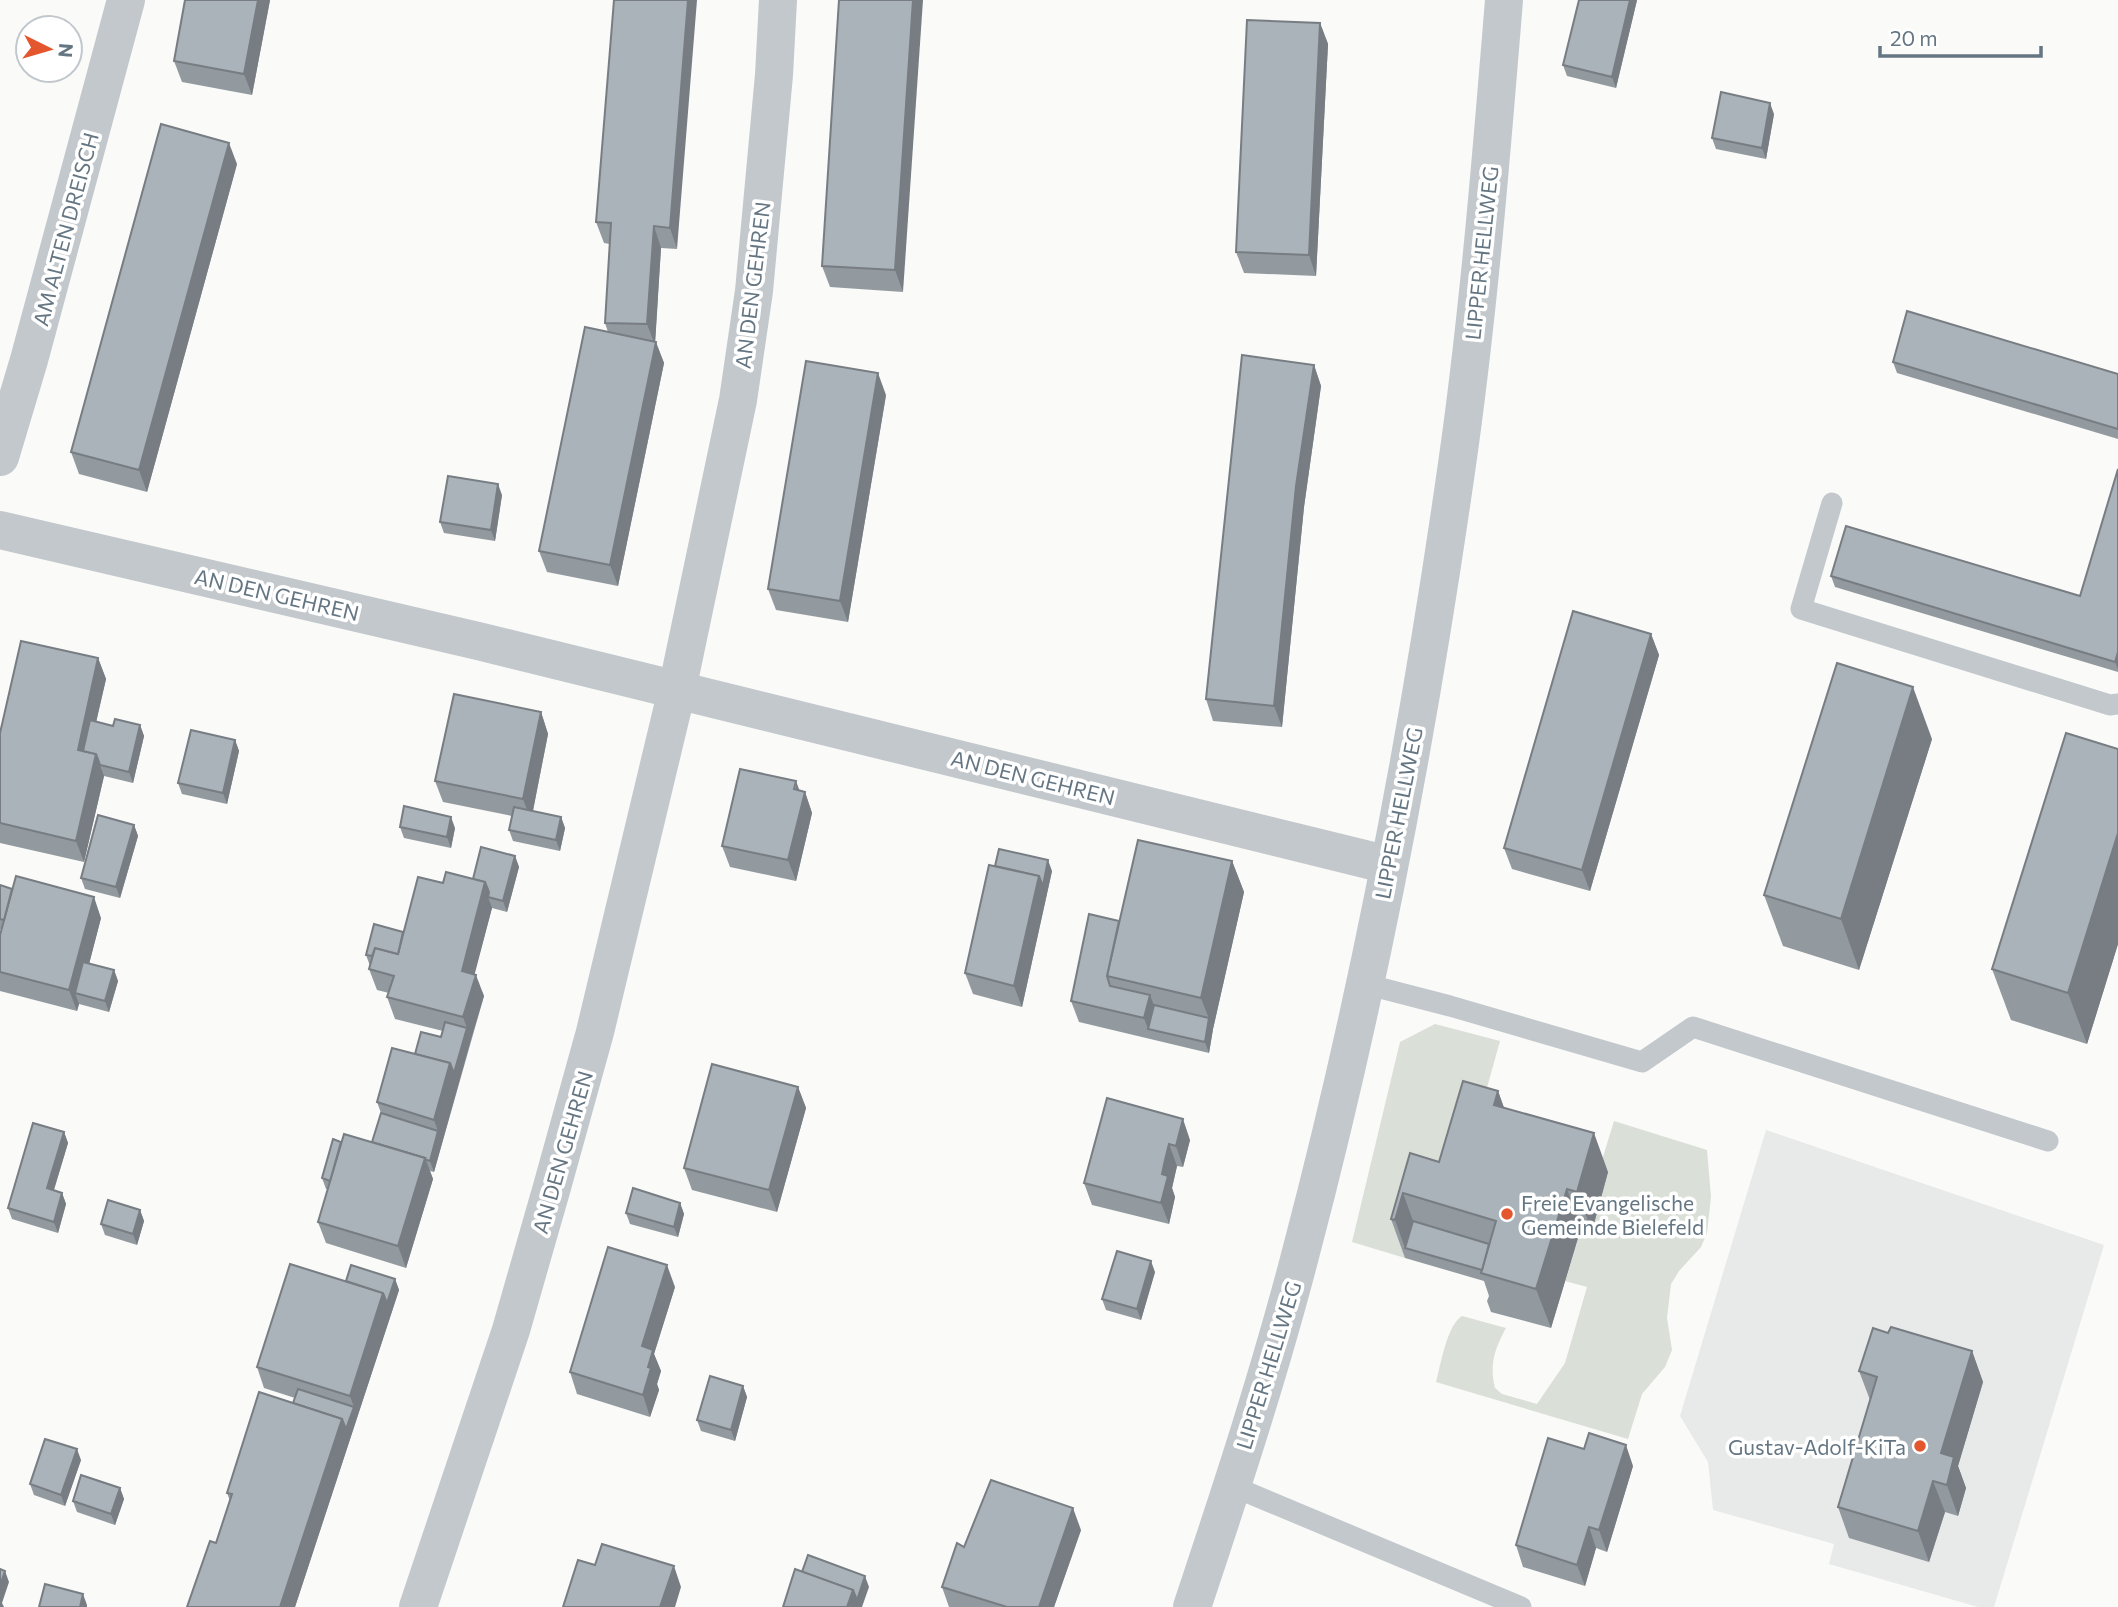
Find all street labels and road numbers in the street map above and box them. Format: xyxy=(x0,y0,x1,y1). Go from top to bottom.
street label: AM ALTEN DREISCH xyxy=(27,130,103,328)
street label: LIPPER HELLWEG xyxy=(1459,165,1503,341)
street label: AN DEN GEHREN xyxy=(729,200,775,370)
street label: AN DEN GEHREN xyxy=(192,563,362,625)
street label: LIPPER HELLWEG xyxy=(1369,725,1427,901)
street label: AN DEN GEHREN xyxy=(948,745,1118,809)
street label: AN DEN GEHREN xyxy=(527,1068,597,1236)
street label: LIPPER HELLWEG xyxy=(1231,1278,1305,1452)

